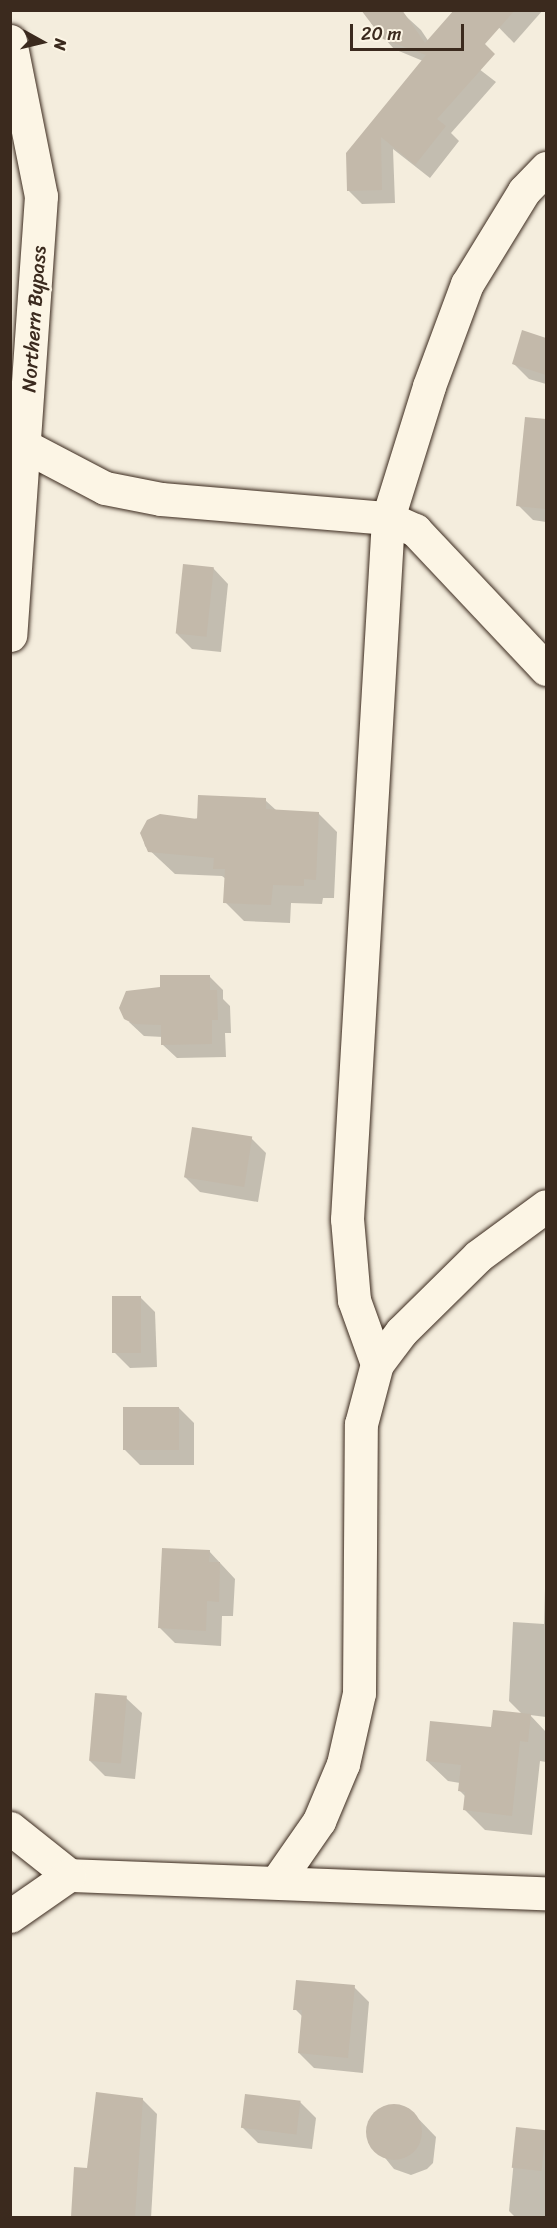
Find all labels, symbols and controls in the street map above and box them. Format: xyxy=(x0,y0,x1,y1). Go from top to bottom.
north arrow xyxy=(12,12,72,72)
scale bar xyxy=(353,12,467,50)
text: 20 m xyxy=(361,18,401,50)
text: N xyxy=(45,37,75,52)
street label: Northern Bypass xyxy=(17,245,51,393)

